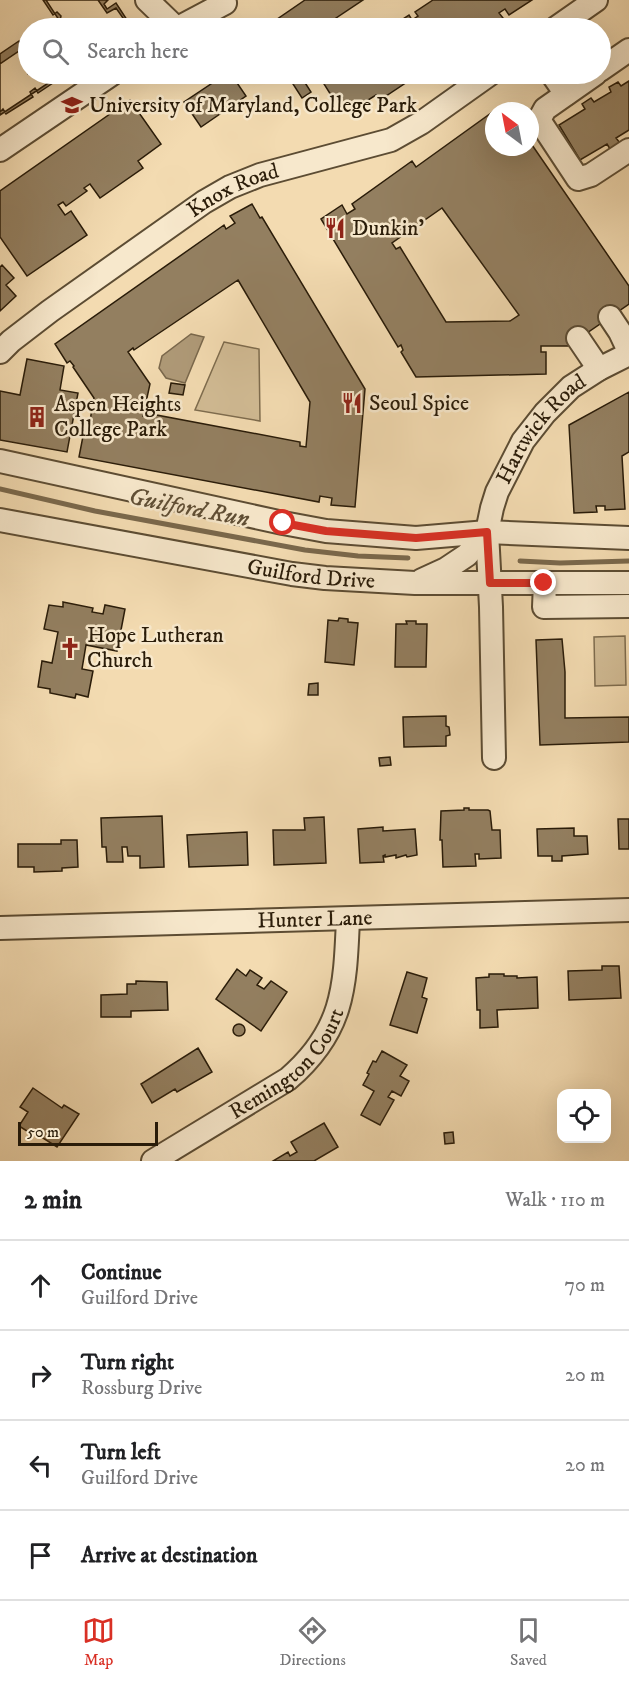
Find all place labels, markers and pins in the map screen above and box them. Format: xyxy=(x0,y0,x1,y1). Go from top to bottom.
place label: University of Maryland, College Park xyxy=(89,92,417,119)
school or university icon: University of Maryland, College Park xyxy=(60,93,84,117)
place label: Dunkin' xyxy=(352,215,424,242)
restaurant icon: Dunkin' xyxy=(323,216,347,240)
place label: Seoul Spice xyxy=(369,390,469,417)
place label: Aspen Heights College Park xyxy=(54,391,181,443)
restaurant icon: Seoul Spice xyxy=(340,391,364,415)
building icon: Aspen Heights College Park xyxy=(25,405,49,429)
place label: Hope Lutheran Church xyxy=(87,622,224,674)
church icon: Hope Lutheran Church xyxy=(58,636,82,660)

